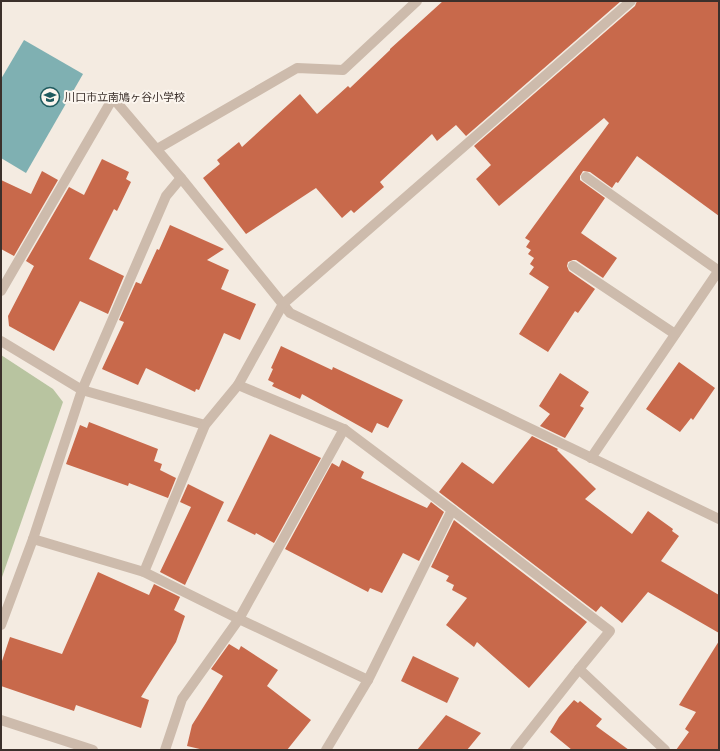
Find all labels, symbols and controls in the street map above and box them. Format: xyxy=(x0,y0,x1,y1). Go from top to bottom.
school or university icon: 川口市立南鳩ヶ谷小学校 xyxy=(39,86,61,108)
place label: 川口市立南鳩ヶ谷小学校 xyxy=(64,91,185,103)

